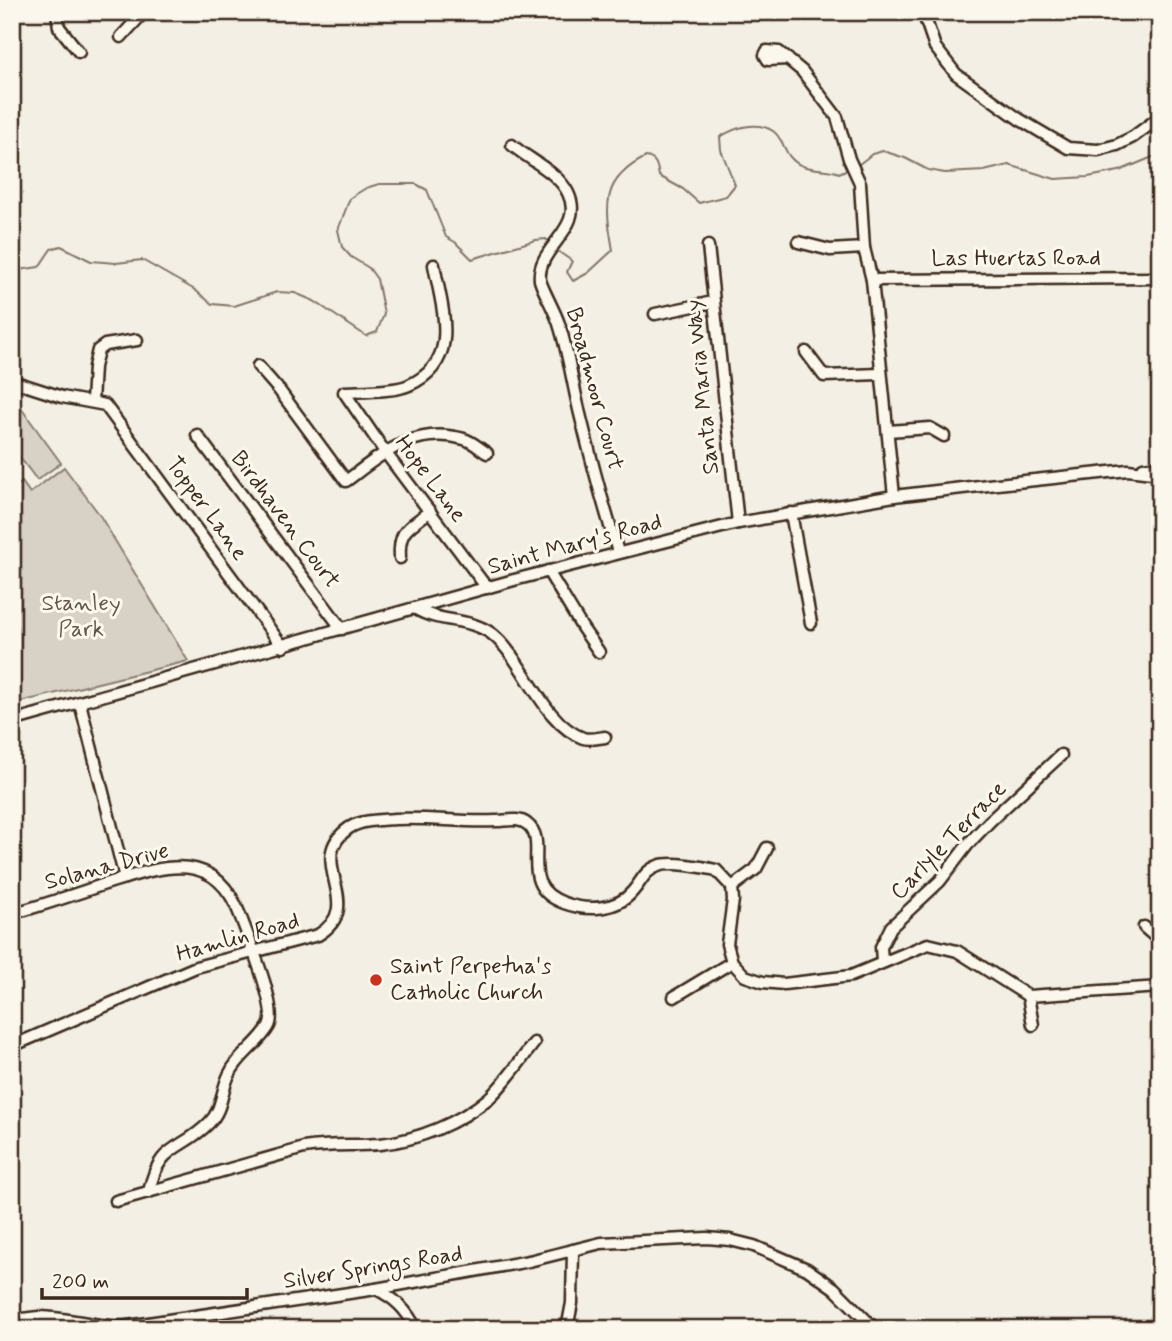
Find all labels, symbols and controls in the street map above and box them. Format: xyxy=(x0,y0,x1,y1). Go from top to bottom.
street label: Las Huertas Road xyxy=(931,244,1101,274)
street label: Santa Maria Way xyxy=(679,298,727,476)
street label: Broadmoor Court xyxy=(558,304,630,474)
street label: Hope Lane xyxy=(387,429,473,529)
street label: Birdhaven Court xyxy=(223,445,347,595)
street label: Topper Lane xyxy=(158,451,254,567)
street label: Saint Mary's Road xyxy=(485,507,665,583)
park label: Stanley Park xyxy=(41,589,121,645)
street label: Carlyle Terrace xyxy=(885,775,1013,907)
street label: Solana Drive xyxy=(42,836,172,898)
street label: Hamlin Road xyxy=(173,906,303,970)
place label: Saint Perpetua's Catholic Church xyxy=(390,952,551,1008)
marker: Saint Perpetua's Catholic Church xyxy=(368,972,384,988)
street label: Silver Springs Road xyxy=(281,1239,465,1299)
scale bar xyxy=(42,1257,247,1301)
text: 200 m xyxy=(52,1268,109,1296)

